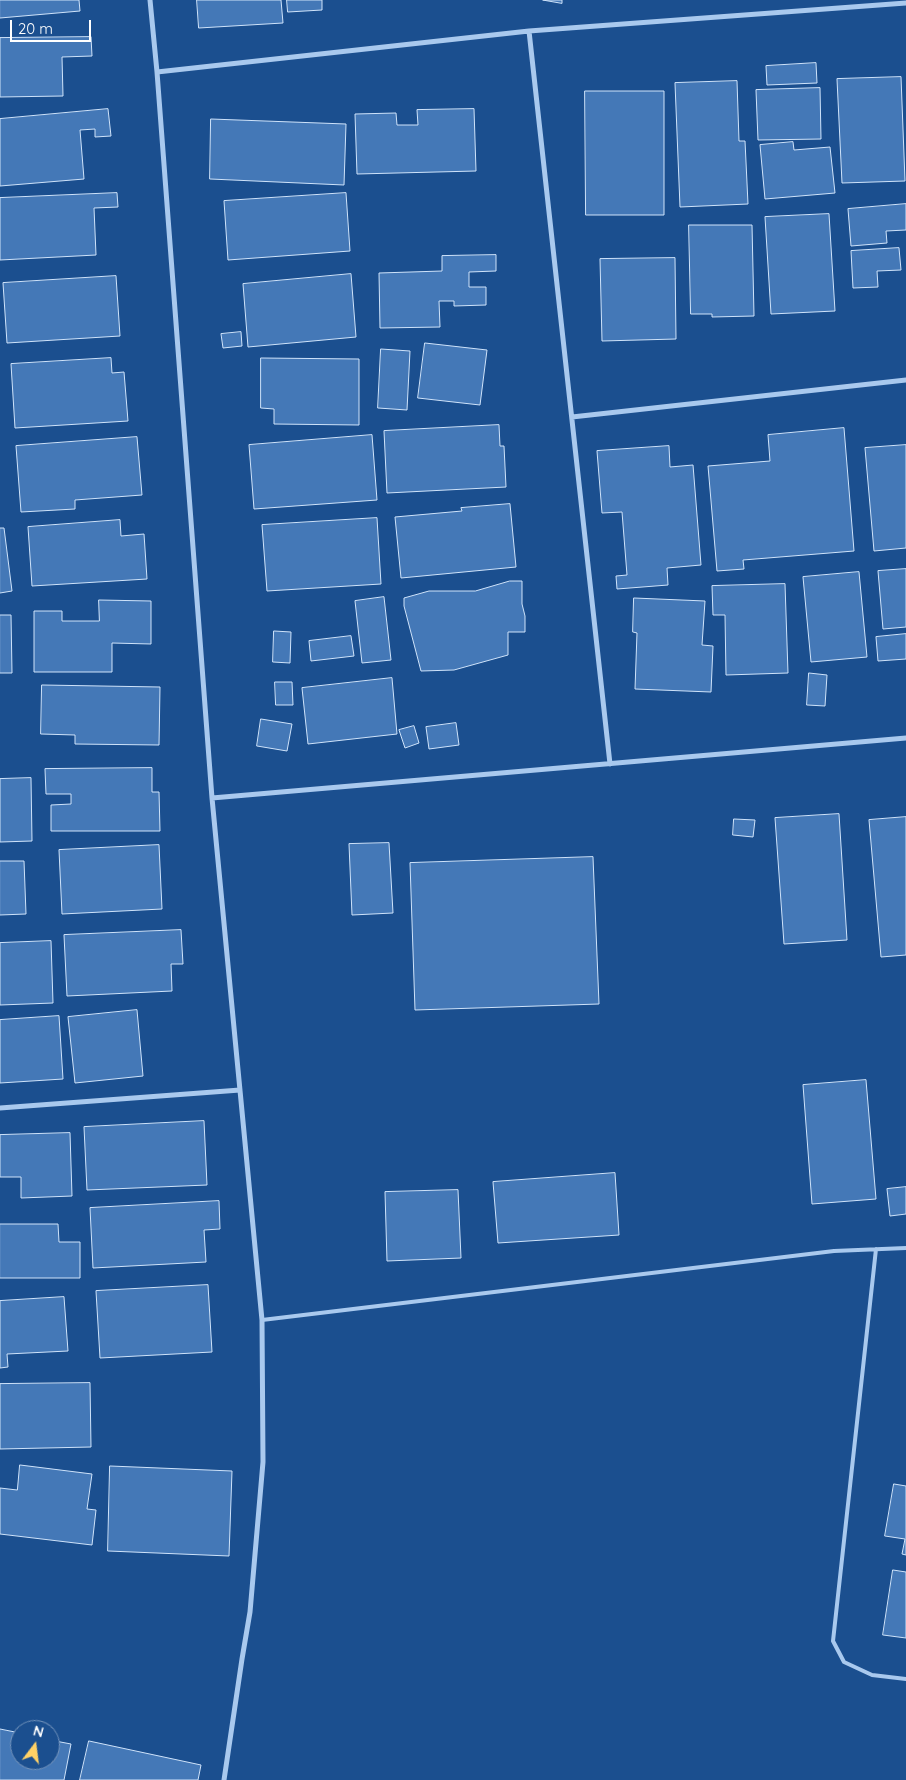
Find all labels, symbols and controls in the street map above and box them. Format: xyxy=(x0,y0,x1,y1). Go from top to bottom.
scale bar xyxy=(12,10,94,42)
text: 20 m xyxy=(18,19,53,38)
north arrow xyxy=(10,1720,60,1770)
text: N xyxy=(31,1721,46,1742)

